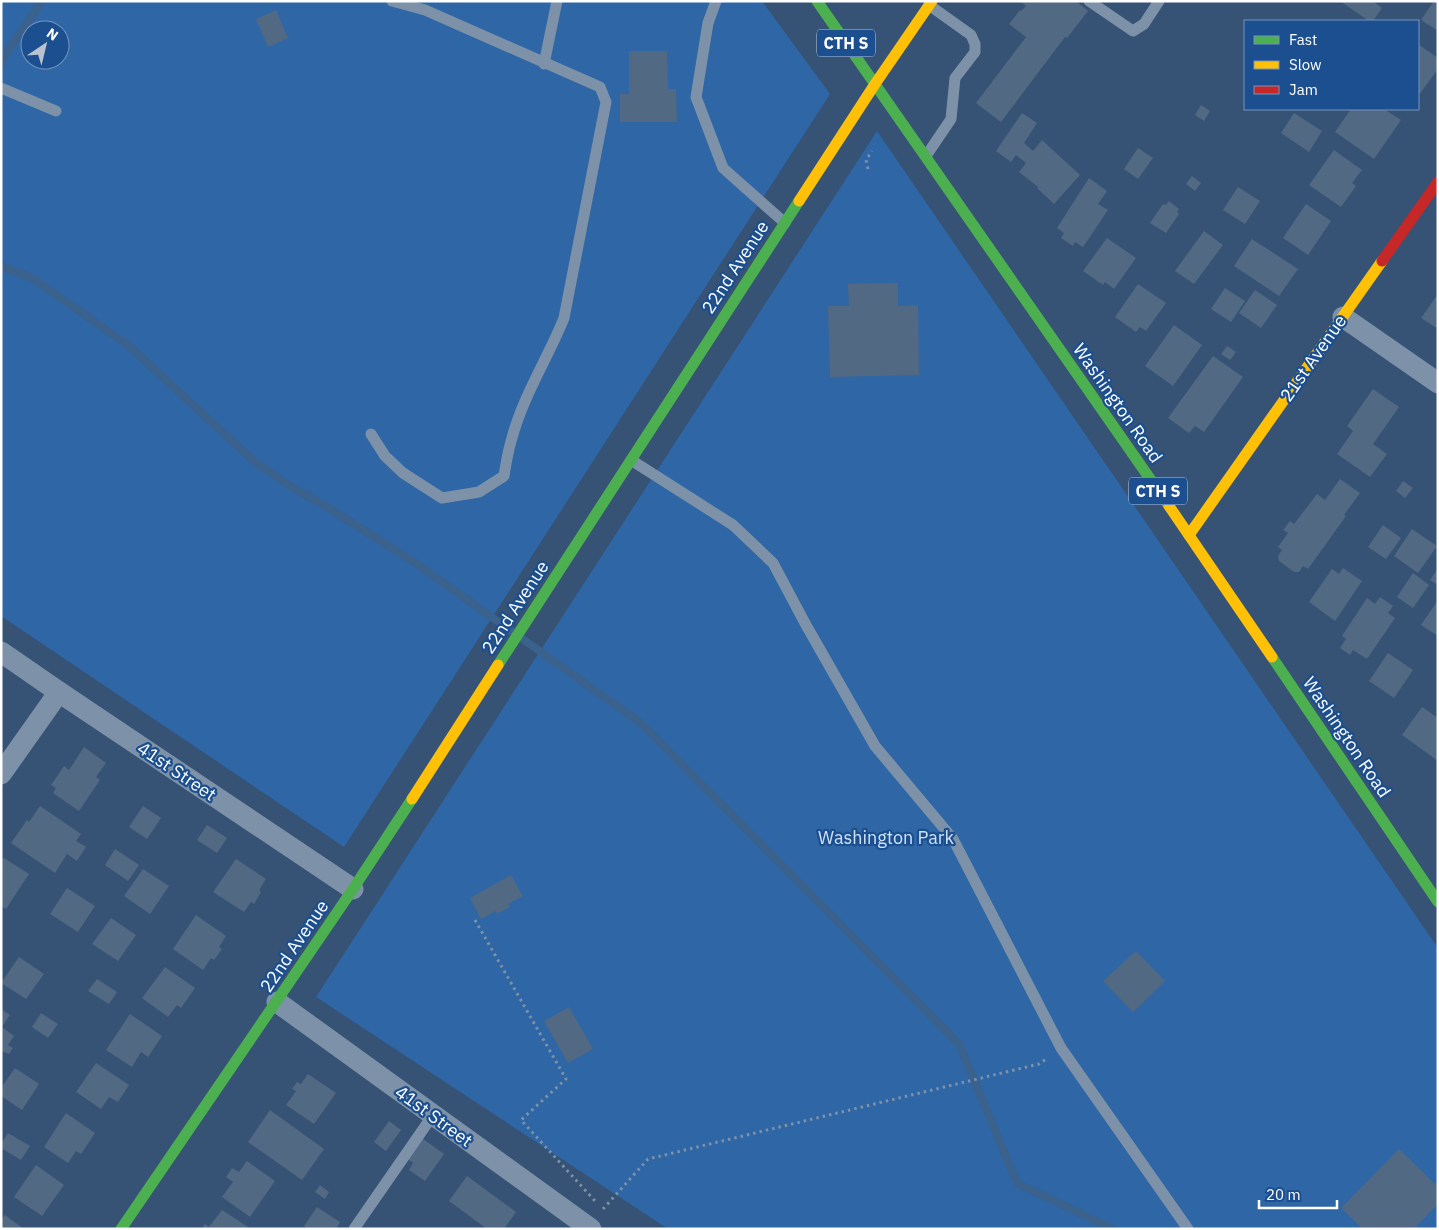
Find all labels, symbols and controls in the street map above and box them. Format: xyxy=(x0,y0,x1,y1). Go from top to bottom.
north arrow xyxy=(20,20,70,70)
legend xyxy=(1244,20,1419,110)
text: N xyxy=(43,24,62,45)
road number: CTH S xyxy=(817,29,875,56)
text: Fast xyxy=(1289,30,1317,49)
text: Slow xyxy=(1289,55,1322,74)
text: Jam xyxy=(1289,80,1318,99)
street label: 22nd Avenue xyxy=(696,216,774,318)
street label: 21st Avenue xyxy=(1275,310,1351,406)
street label: Washington Road xyxy=(1068,339,1168,467)
road number: CTH S xyxy=(1129,478,1187,504)
street label: 22nd Avenue xyxy=(476,556,554,658)
street label: Washington Road xyxy=(1298,672,1396,802)
street label: 41st Street xyxy=(133,736,221,806)
park label: Washington Park xyxy=(818,826,954,849)
street label: 22nd Avenue xyxy=(255,895,333,997)
street label: 41st Street xyxy=(391,1080,477,1152)
scale bar xyxy=(1259,1178,1336,1210)
text: 20 m xyxy=(1266,1185,1301,1204)

